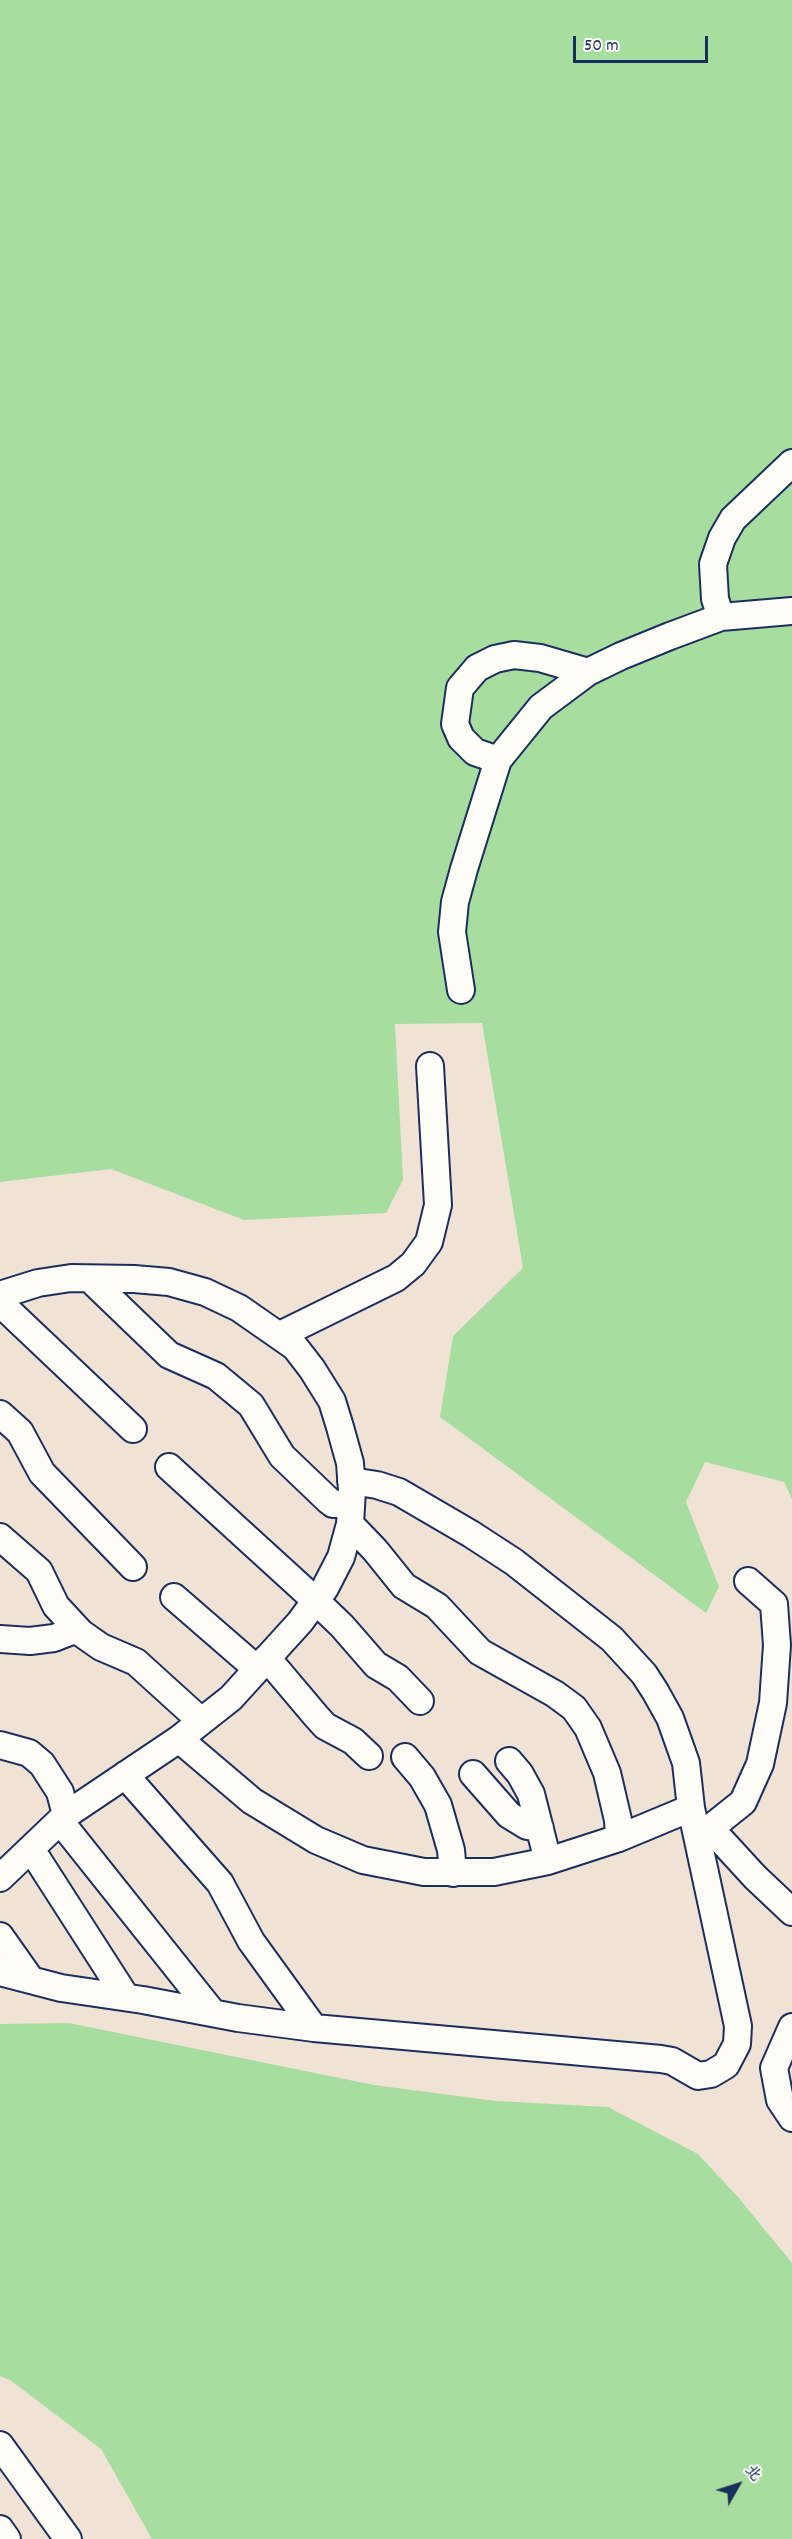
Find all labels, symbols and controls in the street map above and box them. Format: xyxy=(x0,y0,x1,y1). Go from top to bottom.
scale bar xyxy=(576,24,711,62)
text: 50 m xyxy=(584,34,619,59)
north arrow xyxy=(708,2455,768,2515)
text: 北 xyxy=(738,2460,766,2487)

